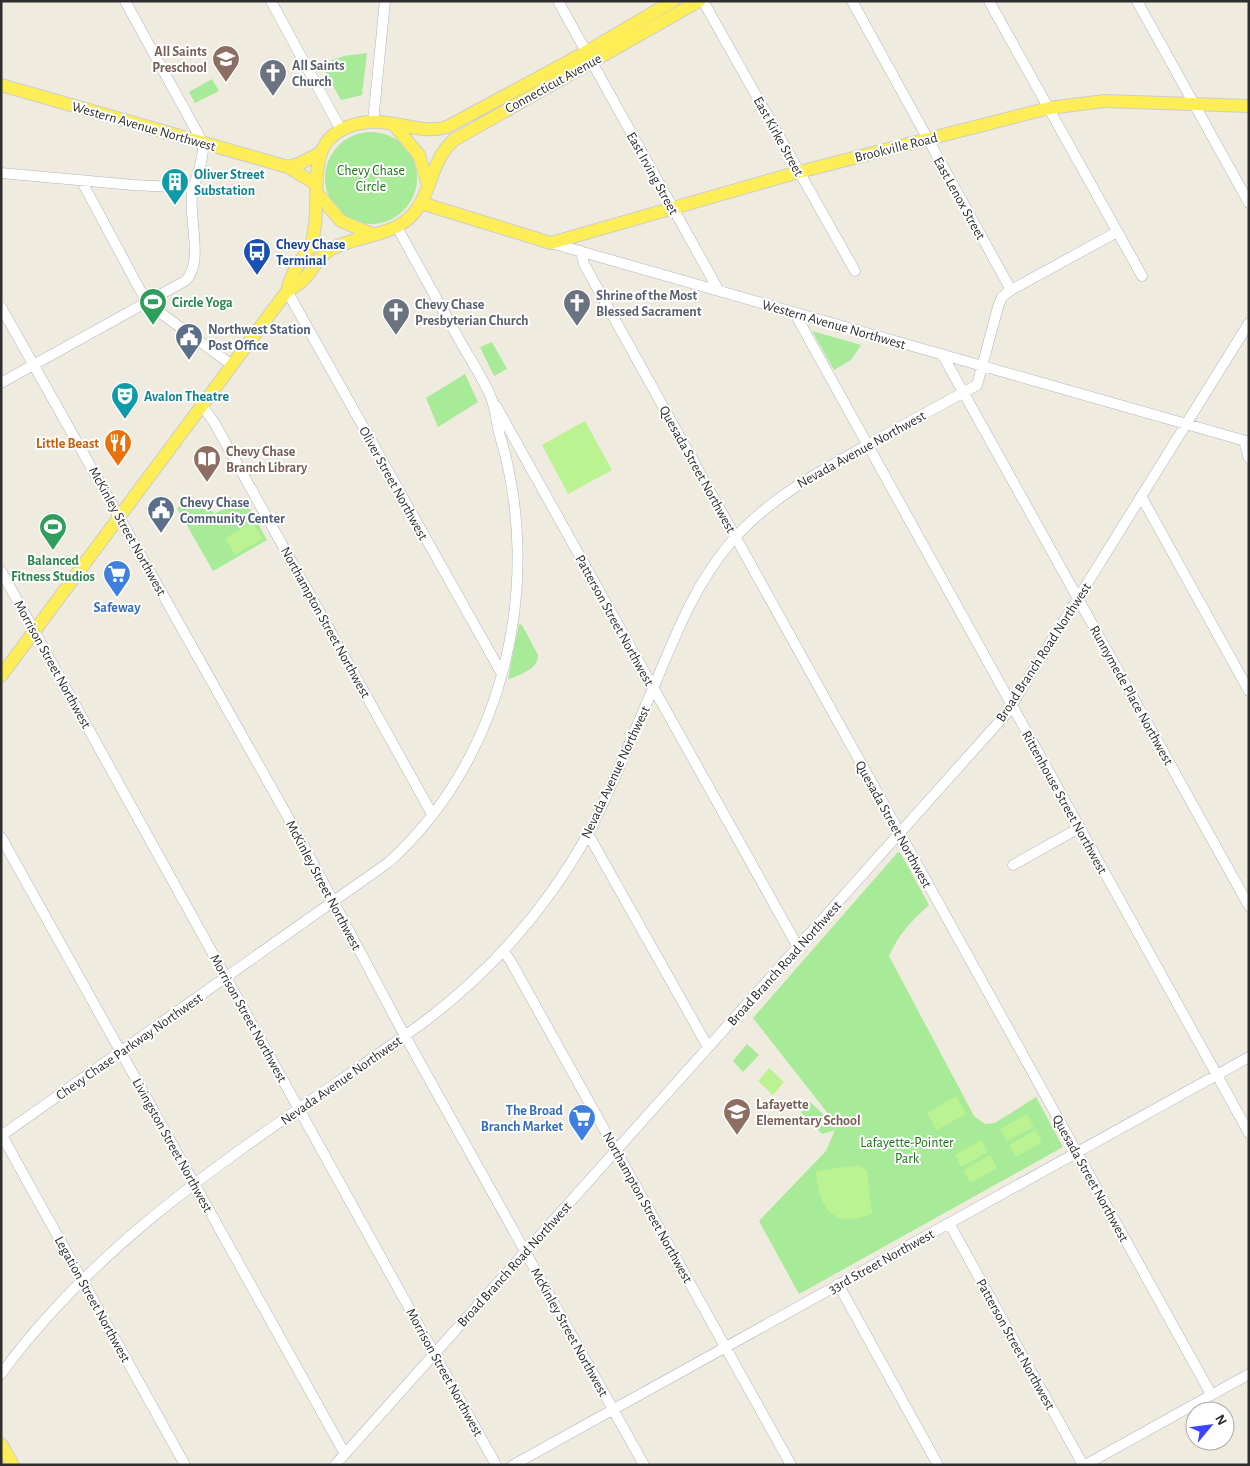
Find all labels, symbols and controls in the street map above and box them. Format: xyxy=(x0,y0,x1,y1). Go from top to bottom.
school or university icon: All Saints Preschool xyxy=(211,44,241,83)
place label: All Saints Preschool xyxy=(152,45,207,75)
street label: Connecticut Avenue xyxy=(503,52,604,116)
church icon: All Saints Church xyxy=(258,58,288,97)
place label: All Saints Church xyxy=(292,59,345,89)
street label: East Kirke Street xyxy=(751,94,806,179)
street label: Western Avenue Northwest xyxy=(70,100,218,154)
street label: East Irving Street xyxy=(624,130,681,217)
street label: Brookville Road xyxy=(853,131,939,165)
street label: East Lenox Street xyxy=(931,155,988,243)
park label: Chevy Chase Circle xyxy=(337,164,405,194)
building icon: Oliver Street Substation xyxy=(160,167,190,206)
place label: Oliver Street Substation xyxy=(194,168,265,198)
bus stop icon: Chevy Chase Terminal xyxy=(242,237,272,276)
place label: Chevy Chase Terminal xyxy=(276,238,346,268)
sports icon: Circle Yoga xyxy=(138,287,168,326)
church icon: Shrine of the Most Blessed Sacrament xyxy=(562,288,592,327)
place label: Shrine of the Most Blessed Sacrament xyxy=(596,289,702,319)
place label: Circle Yoga xyxy=(172,296,233,310)
church icon: Chevy Chase Presbyterian Church xyxy=(381,297,411,336)
place label: Chevy Chase Presbyterian Church xyxy=(415,298,529,328)
street label: Western Avenue Northwest xyxy=(760,298,908,352)
public building icon: Northwest Station Post Office xyxy=(174,322,204,361)
place label: Northwest Station Post Office xyxy=(208,323,311,353)
theatre icon: Avalon Theatre xyxy=(110,381,140,420)
place label: Avalon Theatre xyxy=(144,390,229,404)
street label: Quesada Street Northwest xyxy=(656,404,738,536)
street label: Nevada Avenue Northwest xyxy=(795,408,928,491)
street label: Oliver Street Northwest xyxy=(356,424,430,543)
restaurant icon: Little Beast xyxy=(103,428,133,467)
place label: Little Beast xyxy=(36,437,99,451)
library icon: Chevy Chase Branch Library xyxy=(192,444,222,483)
place label: Chevy Chase Branch Library xyxy=(226,445,308,475)
street label: McKinley Street Northwest xyxy=(86,465,169,599)
public building icon: Chevy Chase Community Center xyxy=(146,495,176,534)
place label: Chevy Chase Community Center xyxy=(180,496,285,526)
sports icon: Balanced Fitness Studios xyxy=(38,512,68,551)
street label: Northampton Street Northwest xyxy=(278,545,373,701)
street label: Patterson Street Northwest xyxy=(572,553,656,689)
place label: Balanced Fitness Studios xyxy=(11,554,95,584)
supermarket icon: Safeway xyxy=(102,559,132,598)
street label: Broad Branch Road Northwest xyxy=(994,580,1094,725)
street label: Morrison Street Northwest xyxy=(11,598,93,731)
place label: Safeway xyxy=(94,601,141,615)
street label: Runnymede Place Northwest xyxy=(1087,623,1176,768)
street label: Nevada Avenue Northwest xyxy=(579,704,653,841)
street label: Rittenhouse Street Northwest xyxy=(1019,728,1110,877)
street label: Quesada Street Northwest xyxy=(852,759,934,891)
street label: McKinley Street Northwest xyxy=(283,818,364,953)
street label: Broad Branch Road Northwest xyxy=(725,898,845,1029)
street label: Morrison Street Northwest xyxy=(207,952,289,1085)
street label: Chevy Chase Parkway Northwest xyxy=(54,990,206,1103)
street label: Nevada Avenue Northwest xyxy=(278,1033,405,1128)
street label: Livingston Street Northwest xyxy=(129,1076,215,1215)
school or university icon: Lafayette Elementary School xyxy=(722,1097,752,1136)
place label: Lafayette Elementary School xyxy=(756,1098,861,1128)
supermarket icon: The Broad Branch Market xyxy=(567,1103,597,1142)
place label: The Broad Branch Market xyxy=(481,1104,564,1134)
street label: Quesada Street Northwest xyxy=(1049,1113,1131,1245)
street label: Northampton Street Northwest xyxy=(600,1130,695,1286)
park label: Lafayette-Pointer Park xyxy=(860,1136,954,1166)
street label: Broad Branch Road Northwest xyxy=(455,1199,575,1330)
street label: 33rd Street Northwest xyxy=(826,1227,937,1297)
street label: Legation Street Northwest xyxy=(52,1234,133,1365)
street label: McKinley Street Northwest xyxy=(528,1266,611,1400)
street label: Patterson Street Northwest xyxy=(973,1277,1057,1413)
street label: Morrison Street Northwest xyxy=(403,1306,485,1439)
north arrow xyxy=(1185,1401,1235,1451)
text: N xyxy=(1212,1413,1229,1428)

